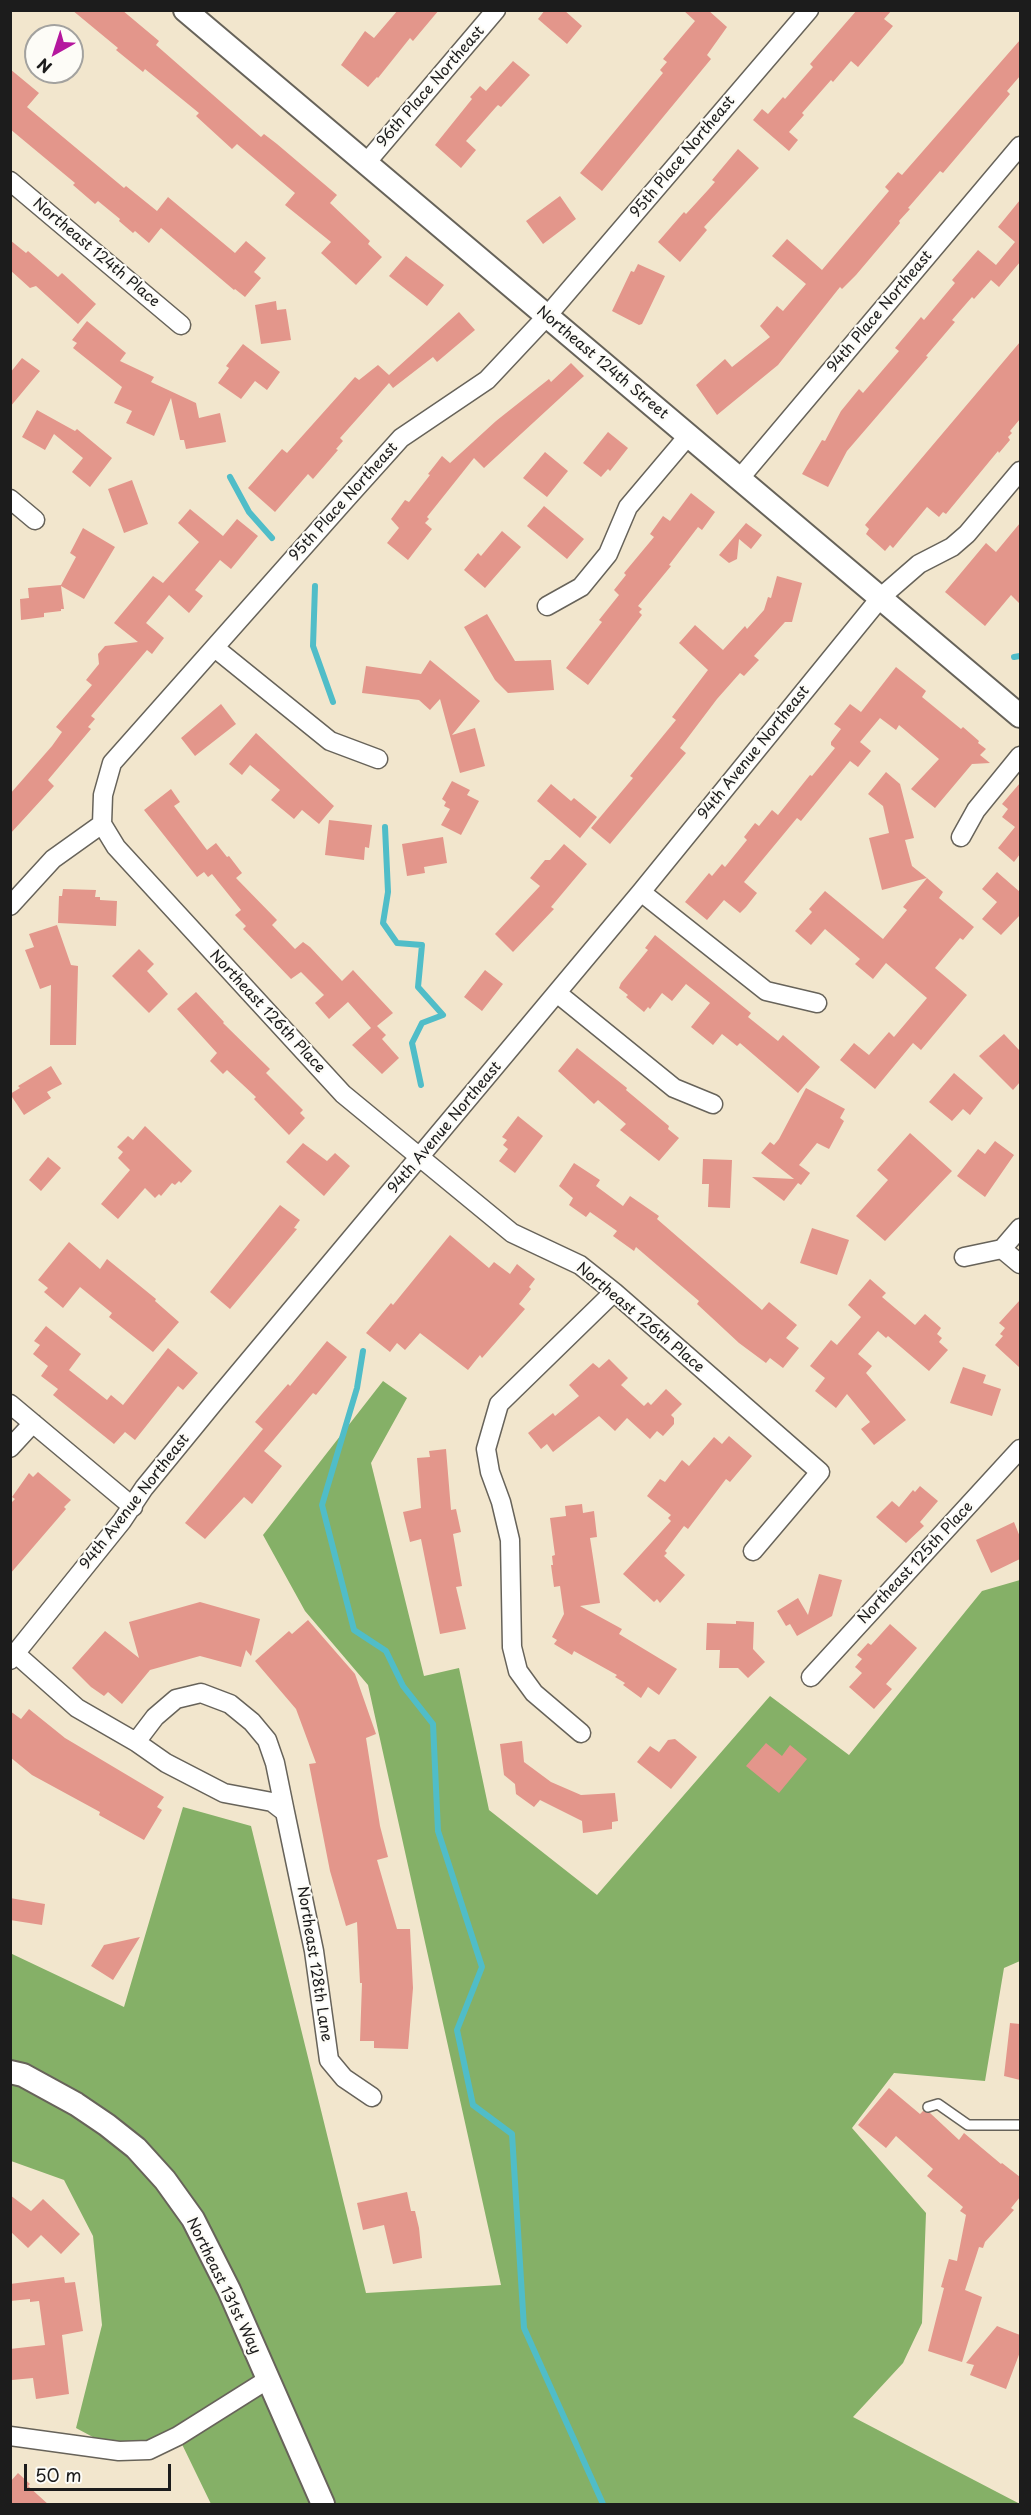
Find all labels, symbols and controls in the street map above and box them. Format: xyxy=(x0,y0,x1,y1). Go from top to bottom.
street label: 96th Place Northeast xyxy=(373,23,489,151)
north arrow xyxy=(24,24,84,84)
text: N xyxy=(31,53,56,80)
street label: 95th Place Northeast xyxy=(627,92,739,222)
street label: Northeast 124th Place xyxy=(29,195,163,311)
street label: 94th Place Northeast xyxy=(824,247,936,377)
street label: Northeast 124th Street xyxy=(532,303,672,423)
street label: 95th Place Northeast xyxy=(286,439,402,565)
street label: 94th Avenue Northeast xyxy=(694,682,814,824)
street label: Northeast 126th Place xyxy=(205,947,329,1077)
street label: 94th Avenue Northeast xyxy=(384,1058,506,1198)
street label: Northeast 126th Place xyxy=(572,1259,708,1377)
street label: 94th Avenue Northeast xyxy=(76,1431,194,1573)
street label: Northeast 125th Place xyxy=(855,1498,977,1628)
street label: Northeast 128th Lane xyxy=(293,1885,335,2043)
street label: Northeast 131st Way xyxy=(182,2215,264,2357)
scale bar xyxy=(27,2452,174,2490)
text: 50 m xyxy=(35,2461,82,2488)

